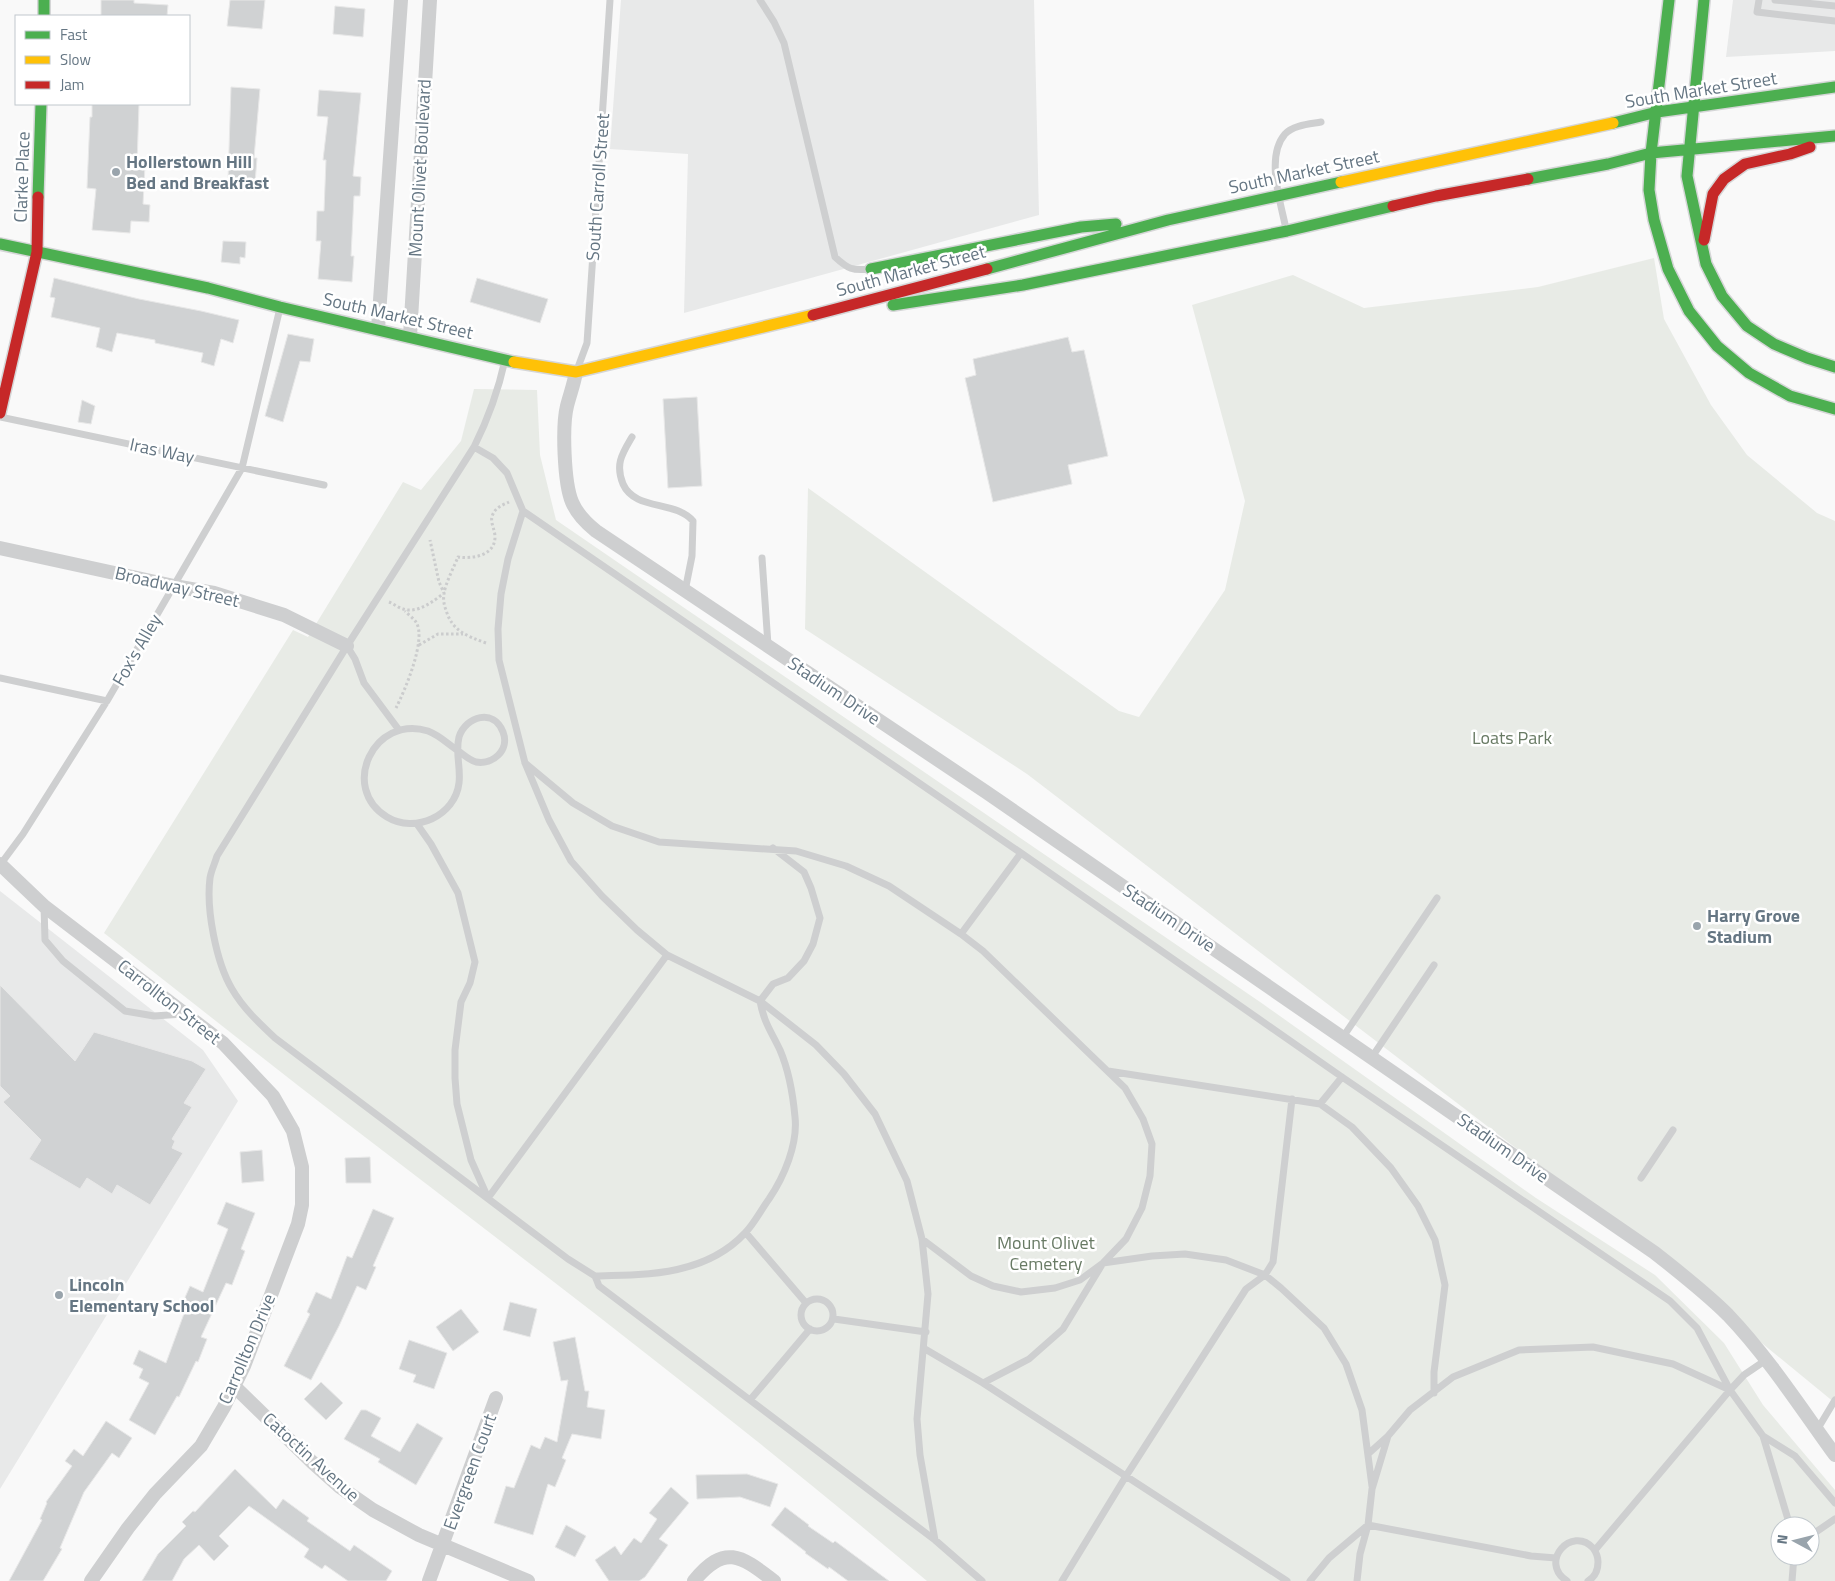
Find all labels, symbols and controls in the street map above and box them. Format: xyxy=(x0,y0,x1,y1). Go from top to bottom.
legend xyxy=(15,15,190,105)
text: Fast xyxy=(60,23,88,46)
text: Slow xyxy=(60,48,91,71)
street label: South Market Street xyxy=(1623,64,1779,115)
text: Jam xyxy=(60,73,84,96)
street label: Mount Olivet Boulevard xyxy=(401,78,438,258)
street label: South Carroll Street xyxy=(579,112,616,262)
street label: Clarke Place xyxy=(6,131,37,223)
street label: South Market Street xyxy=(1226,142,1382,201)
place label: Hollerstown Hill Bed and Breakfast xyxy=(126,148,269,196)
marker: Hollerstown Hill Bed and Breakfast xyxy=(110,166,122,178)
street label: South Market Street xyxy=(833,237,989,303)
street label: South Market Street xyxy=(320,285,476,346)
street label: Iras Way xyxy=(127,431,197,471)
street label: Broadway Street xyxy=(112,559,243,614)
street label: Fox's Alley xyxy=(105,608,168,691)
street label: Stadium Drive xyxy=(783,650,886,732)
park label: Loats Park xyxy=(1472,724,1552,751)
street label: Stadium Drive xyxy=(1118,877,1221,959)
place label: Harry Grove Stadium xyxy=(1707,902,1800,950)
marker: Harry Grove Stadium xyxy=(1691,920,1703,932)
street label: Carrollton Street xyxy=(112,953,227,1051)
street label: Stadium Drive xyxy=(1452,1106,1555,1189)
park label: Mount Olivet Cemetery xyxy=(997,1229,1096,1277)
place label: Lincoln Elementary School xyxy=(69,1271,214,1319)
marker: Lincoln Elementary School xyxy=(53,1289,65,1301)
street label: Carrollton Drive xyxy=(211,1289,282,1408)
street label: Catoctin Avenue xyxy=(257,1406,366,1508)
street label: Evergreen Court xyxy=(436,1409,503,1534)
north arrow xyxy=(1770,1516,1820,1566)
text: N xyxy=(1771,1533,1793,1545)

